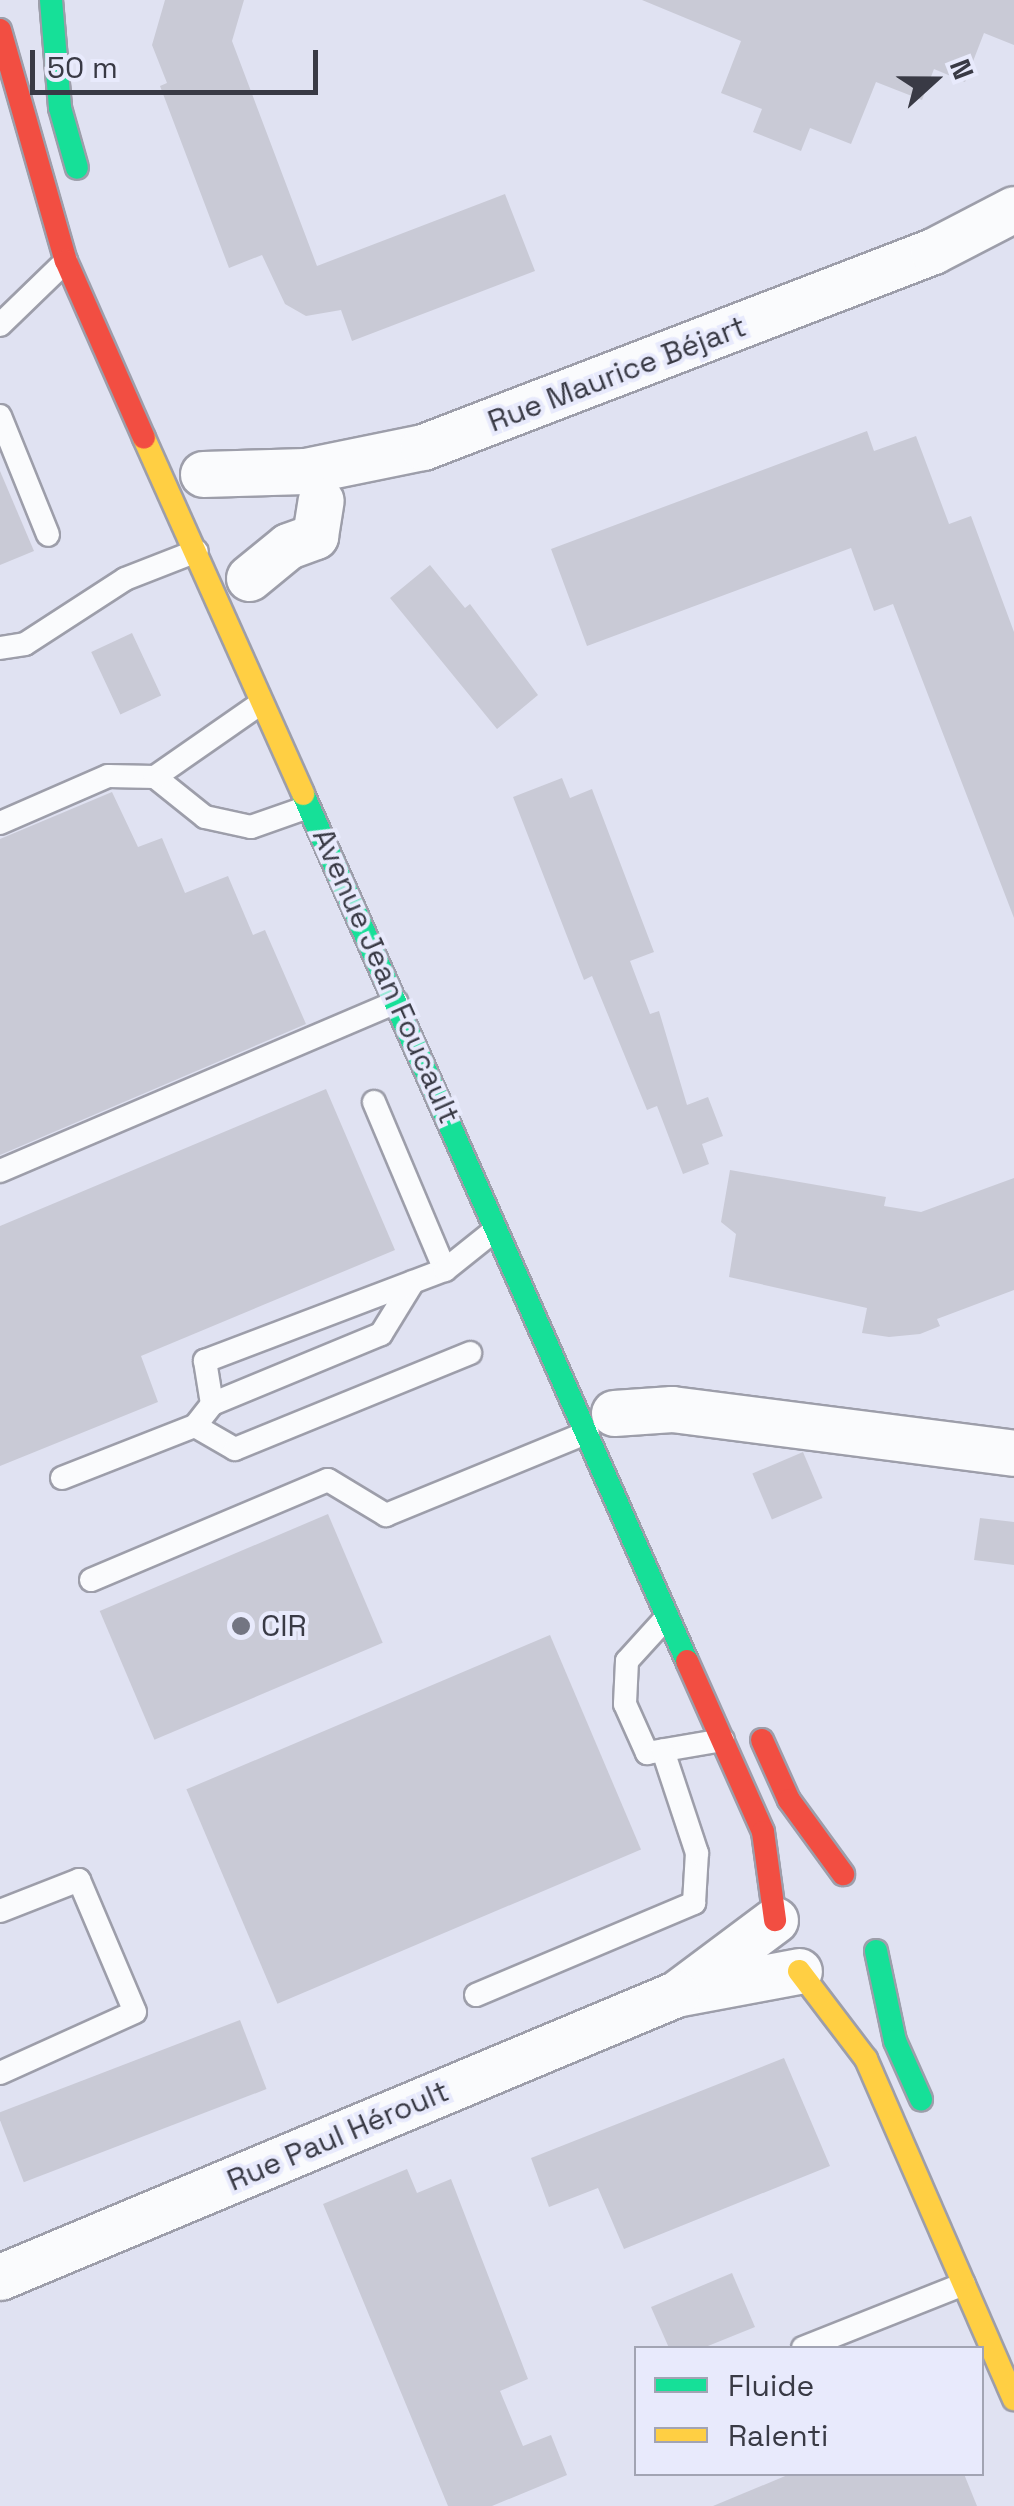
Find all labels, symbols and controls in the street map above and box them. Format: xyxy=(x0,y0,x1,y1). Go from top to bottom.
scale bar xyxy=(35,30,322,92)
north arrow xyxy=(884,30,984,130)
text: 50 m xyxy=(47,48,118,87)
text: N xyxy=(942,54,982,84)
street label: Rue Maurice Béjart xyxy=(483,308,751,440)
street label: Avenue Jean Foucault xyxy=(305,823,467,1129)
place label: CIR xyxy=(261,1608,307,1644)
marker: CIR xyxy=(230,1615,252,1637)
street label: Rue Paul Héroult xyxy=(222,2073,454,2199)
legend xyxy=(634,2346,984,2476)
text: Fluide xyxy=(728,2366,814,2405)
text: Ralenti xyxy=(728,2416,828,2455)

